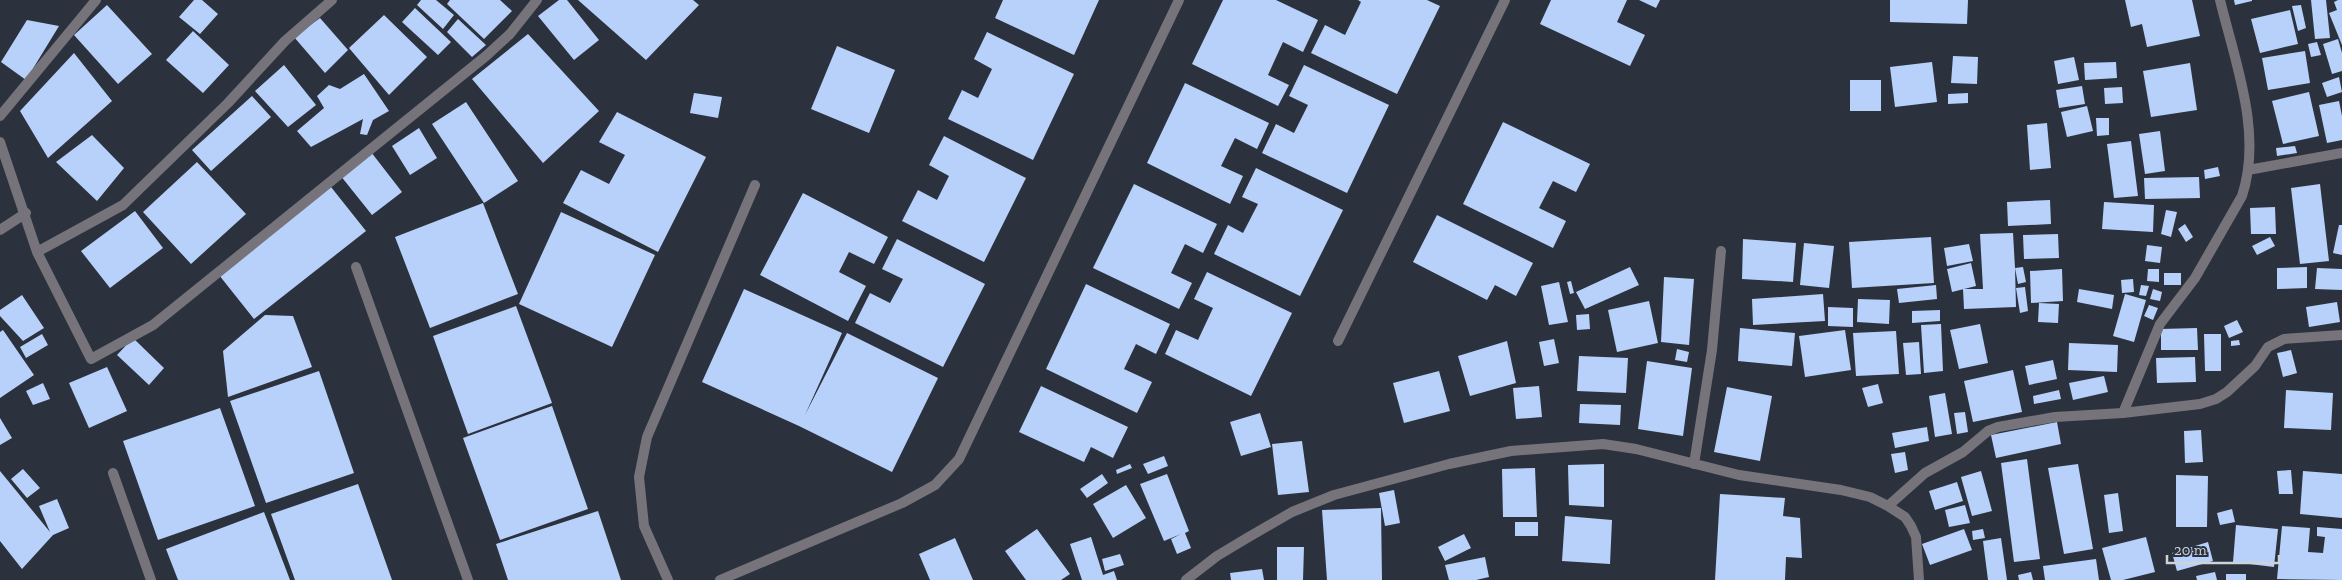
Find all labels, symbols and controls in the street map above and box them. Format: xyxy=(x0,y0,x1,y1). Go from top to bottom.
scale bar xyxy=(2167,532,2280,564)
text: 20 m xyxy=(2174,541,2207,559)

